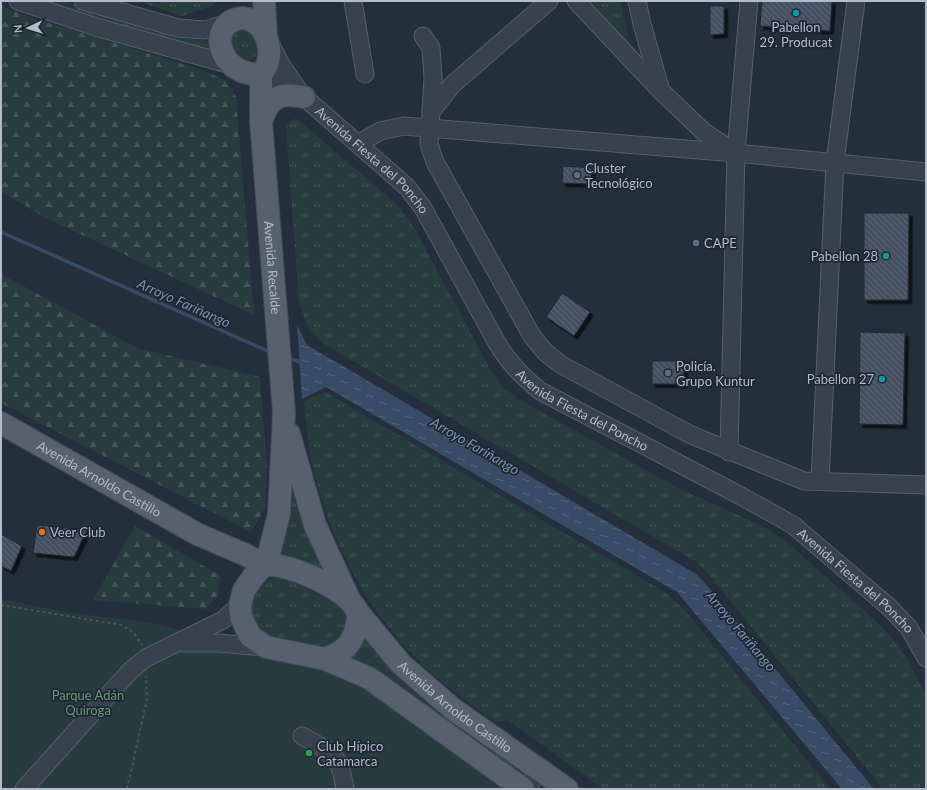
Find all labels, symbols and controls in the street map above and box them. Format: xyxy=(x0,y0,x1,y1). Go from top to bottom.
north arrow xyxy=(8,8,48,48)
marker: Pabellon 29. Producat xyxy=(791,8,801,18)
place label: Pabellon 29. Producat xyxy=(760,19,833,50)
text: N xyxy=(11,24,24,33)
street label: Avenida Fiesta del Poncho xyxy=(312,103,432,216)
place label: Cluster Tecnológico xyxy=(585,160,653,191)
marker: Cluster Tecnológico xyxy=(572,170,582,180)
street label: Avenida Recalde xyxy=(261,220,284,315)
place label: CAPE xyxy=(704,235,737,251)
marker: CAPE xyxy=(691,238,701,248)
place label: Pabellon 28 xyxy=(811,248,878,264)
marker: Pabellon 28 xyxy=(881,251,891,261)
water label: Arroyo Fariñango xyxy=(134,274,233,331)
place label: Policía. Grupo Kuntur xyxy=(676,358,755,389)
street label: Avenida Fiesta del Poncho xyxy=(513,366,651,454)
marker: Policía. Grupo Kuntur xyxy=(663,368,673,378)
place label: Pabellon 27 xyxy=(807,371,874,387)
marker: Pabellon 27 xyxy=(877,374,887,384)
water label: Arroyo Fariñango xyxy=(427,413,523,478)
street label: Avenida Arnoldo Castillo xyxy=(34,437,164,520)
place label: Veer Club xyxy=(50,524,106,540)
street label: Avenida Fiesta del Poncho xyxy=(794,525,917,636)
marker: Veer Club xyxy=(37,527,47,537)
water label: Arroyo Fariñango xyxy=(702,586,780,674)
street label: Avenida Arnoldo Castillo xyxy=(395,657,515,756)
park label: Parque Adán Quiroga xyxy=(52,687,124,718)
place label: Club Hípico Catamarca xyxy=(317,738,383,769)
marker: Club Hípico Catamarca xyxy=(304,748,314,758)

